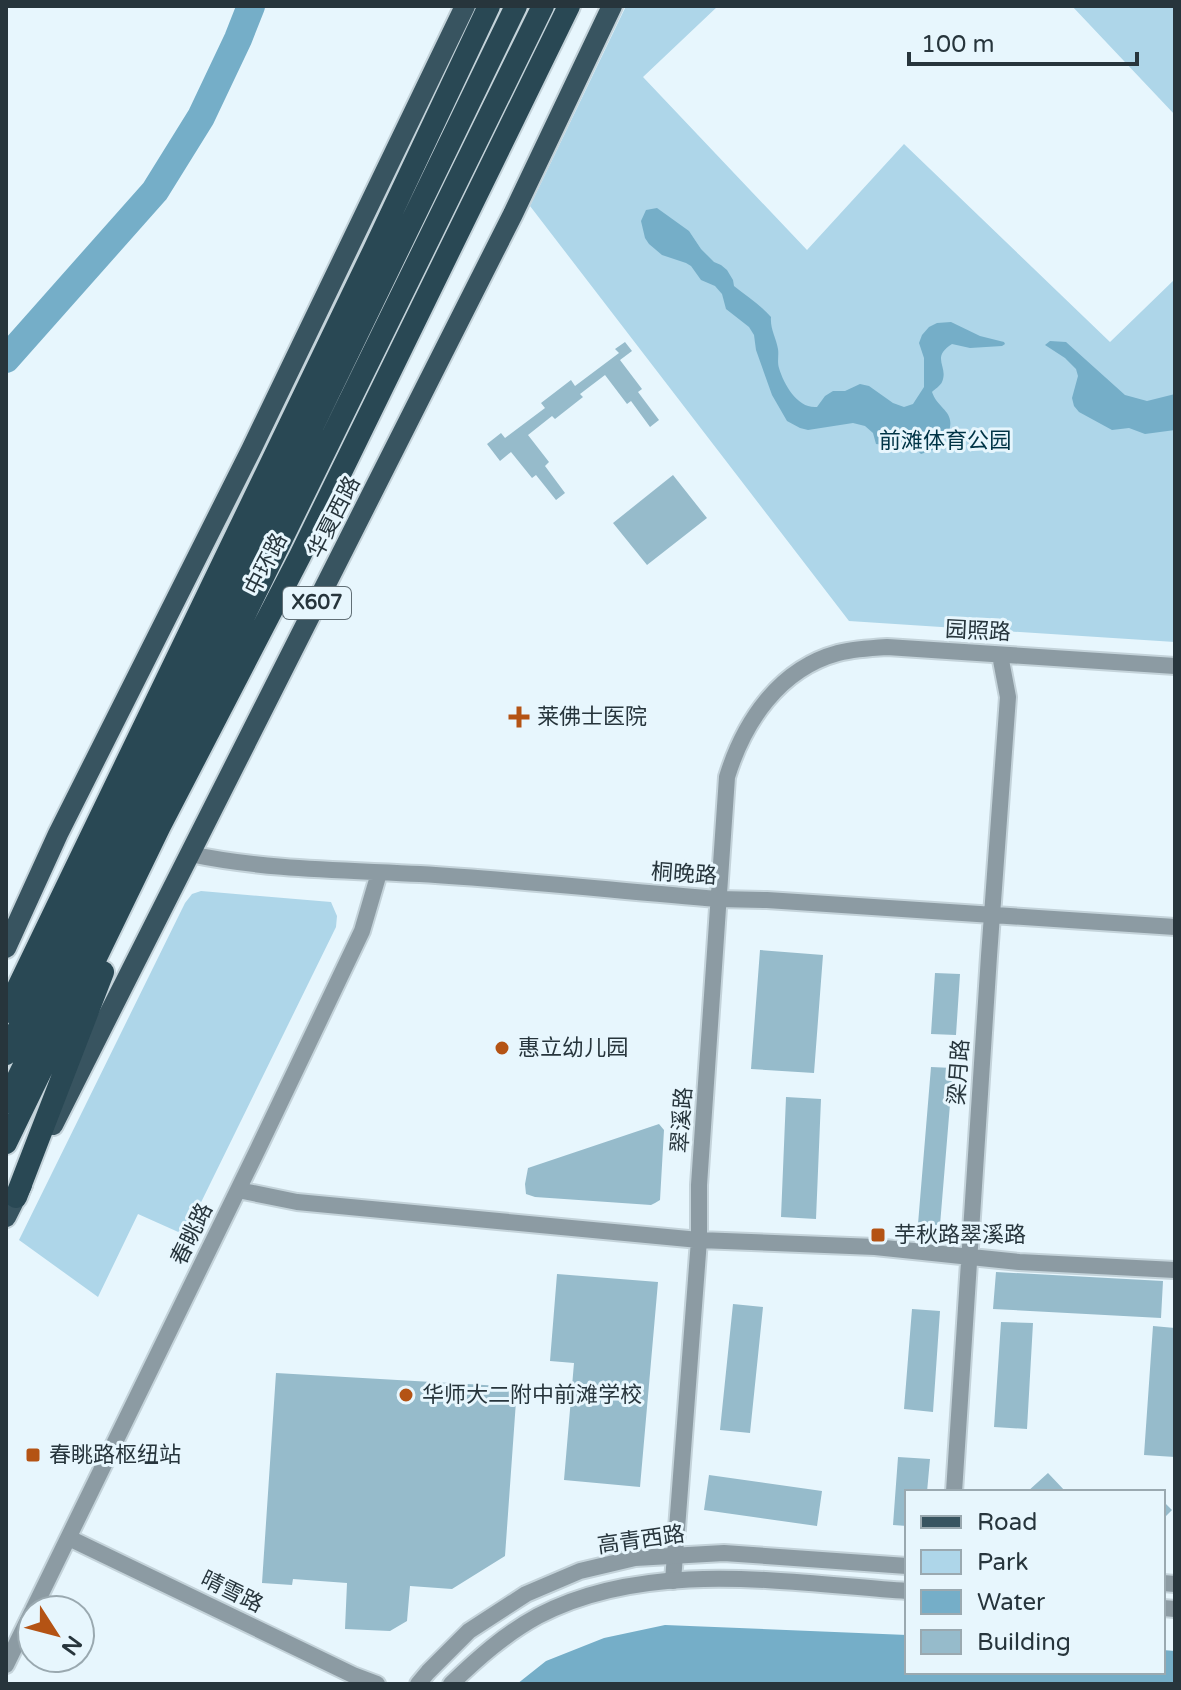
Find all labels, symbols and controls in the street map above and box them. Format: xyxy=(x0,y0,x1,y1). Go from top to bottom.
scale bar xyxy=(909,16,1137,66)
text: 100 m xyxy=(921,30,995,59)
park label: 前滩体育公园 xyxy=(879,428,1011,454)
street label: 华夏西路 xyxy=(302,472,366,562)
street label: 中环路 xyxy=(239,529,293,599)
road number: X607 xyxy=(283,587,351,619)
street label: 园照路 xyxy=(944,616,1012,646)
place label: 莱佛士医院 xyxy=(537,704,647,730)
marker: 莱佛士医院 xyxy=(508,706,530,728)
street label: 桐晚路 xyxy=(650,859,718,889)
place label: 惠立幼儿园 xyxy=(518,1035,628,1061)
street label: 梁月路 xyxy=(944,1038,974,1106)
marker: 惠立幼儿园 xyxy=(493,1039,511,1057)
street label: 翠溪路 xyxy=(667,1086,697,1154)
street label: 春眺路 xyxy=(166,1199,218,1269)
place label: 芋秋路翠溪路 xyxy=(894,1222,1026,1248)
marker: 芋秋路翠溪路 xyxy=(869,1226,887,1244)
place label: 华师大二附中前滩学校 xyxy=(422,1382,642,1408)
marker: 华师大二附中前滩学校 xyxy=(397,1386,415,1404)
place label: 春眺路枢纽站 xyxy=(49,1442,181,1468)
marker: 春眺路枢纽站 xyxy=(24,1446,42,1464)
legend xyxy=(905,1490,1165,1674)
text: Road xyxy=(977,1508,1037,1537)
street label: 高青西路 xyxy=(596,1521,686,1559)
text: Park xyxy=(977,1548,1028,1577)
street label: 晴雪路 xyxy=(197,1566,267,1618)
text: Water xyxy=(977,1588,1046,1617)
north arrow xyxy=(16,1594,96,1674)
text: Building xyxy=(977,1628,1071,1657)
text: N xyxy=(56,1630,87,1660)

